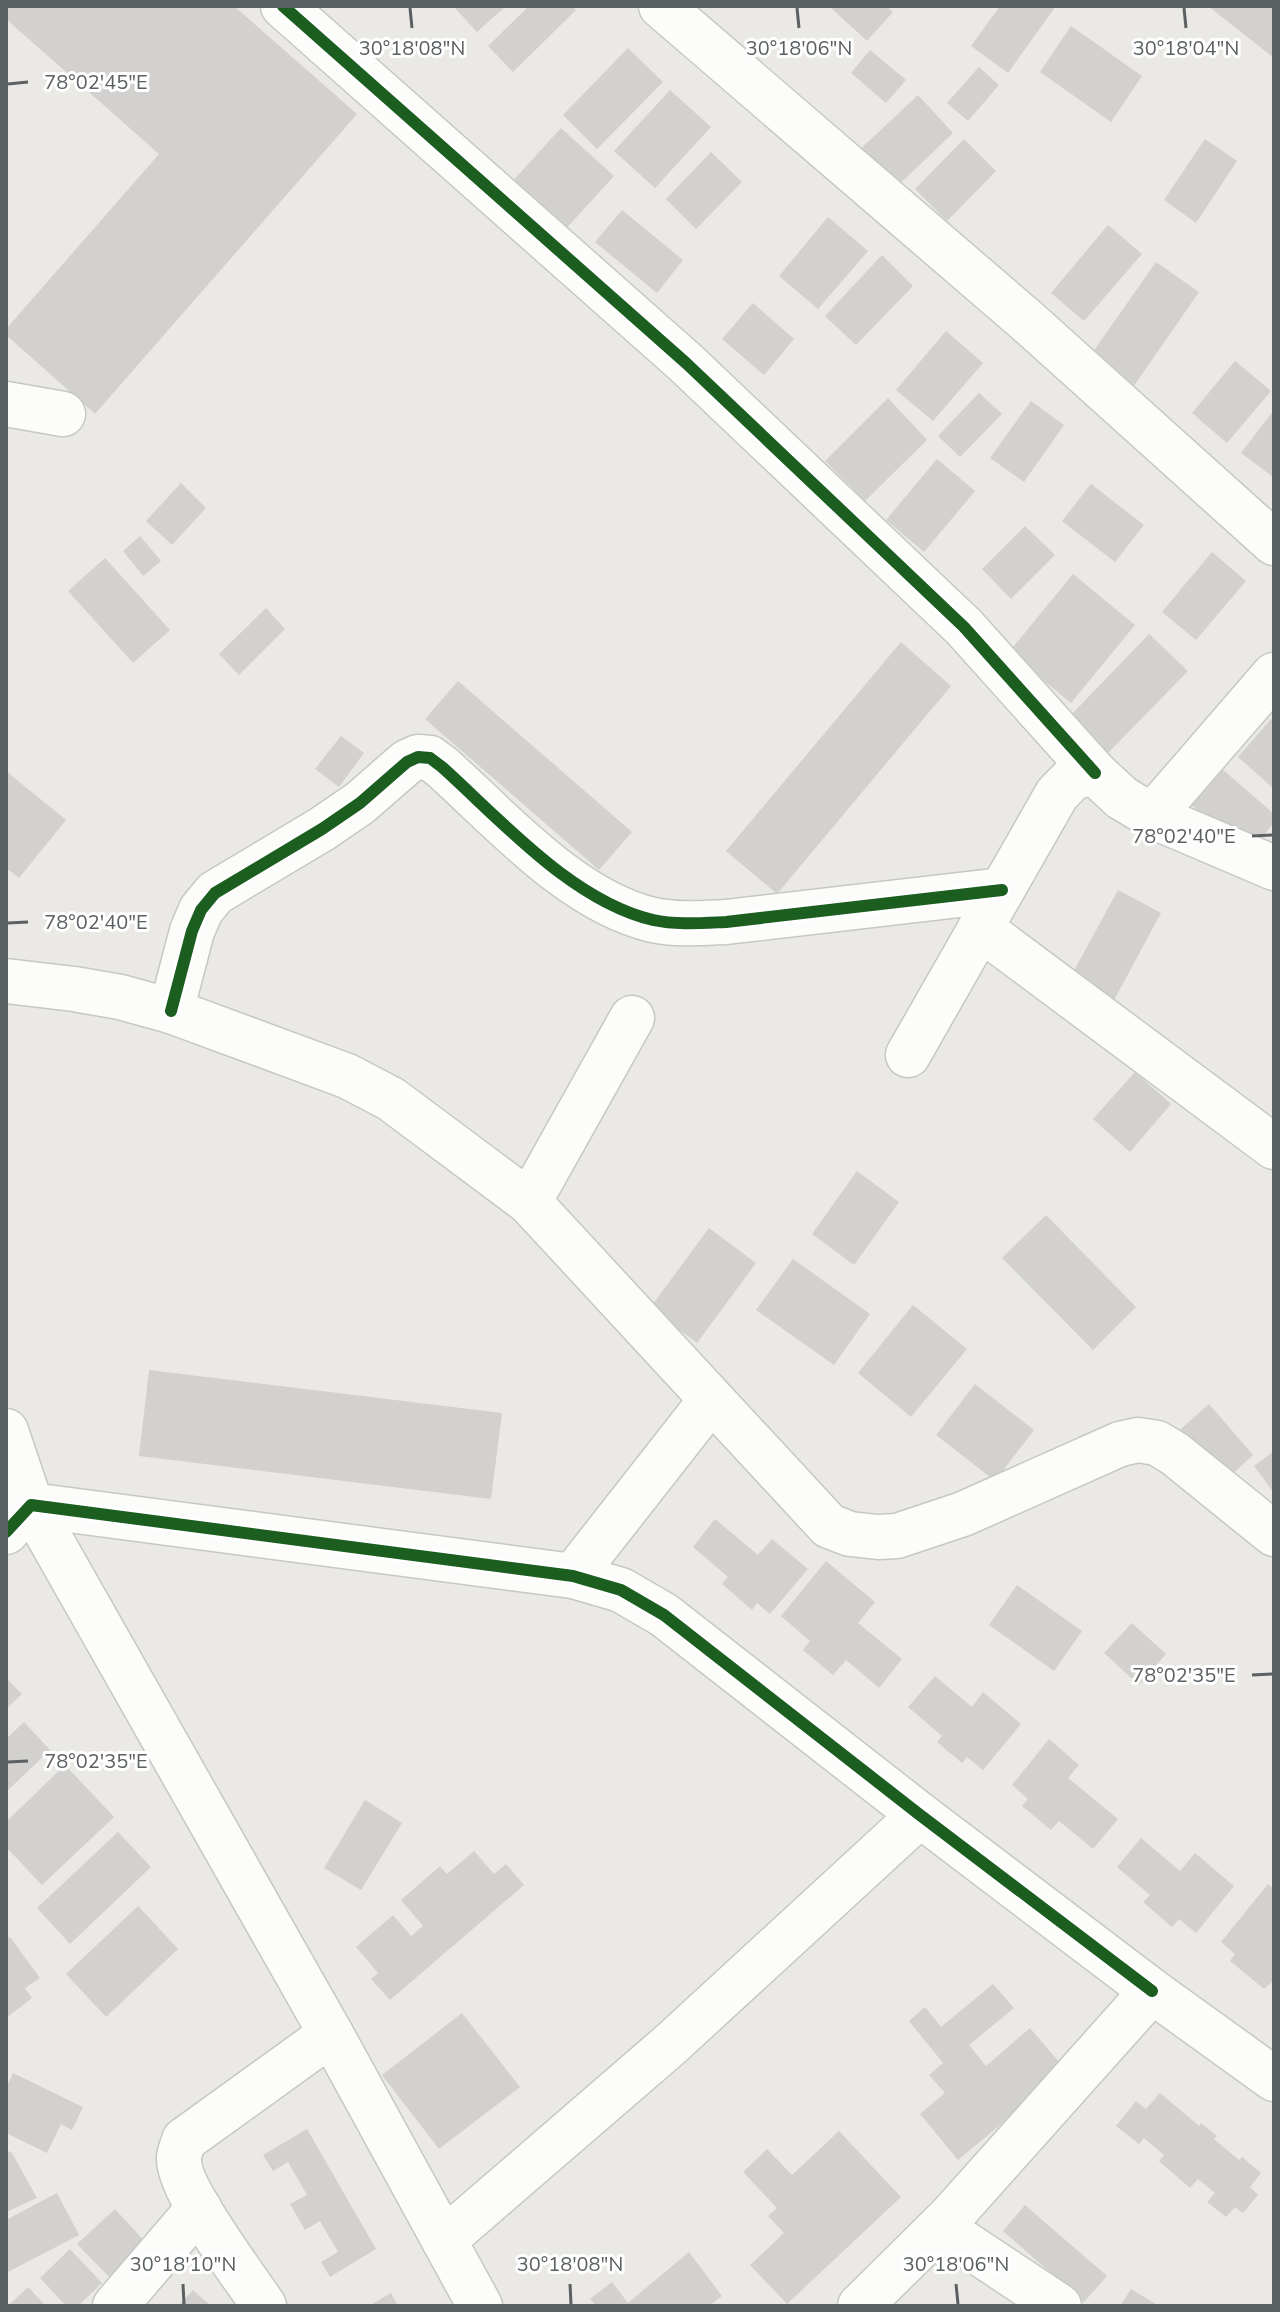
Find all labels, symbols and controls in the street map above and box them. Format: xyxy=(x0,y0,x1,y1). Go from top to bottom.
text: 30°18'08"N xyxy=(359,35,465,62)
text: 30°18'06"N xyxy=(746,35,852,62)
text: 30°18'04"N xyxy=(1133,35,1239,62)
text: 78°02'45"E xyxy=(44,69,148,96)
text: 78°02'40"E xyxy=(1132,823,1236,850)
text: 78°02'40"E xyxy=(44,909,148,936)
text: 78°02'35"E xyxy=(1132,1662,1236,1689)
text: 78°02'35"E xyxy=(44,1748,148,1775)
text: 30°18'10"N xyxy=(130,2251,236,2278)
text: 30°18'08"N xyxy=(517,2251,623,2278)
text: 30°18'06"N xyxy=(903,2251,1009,2278)

